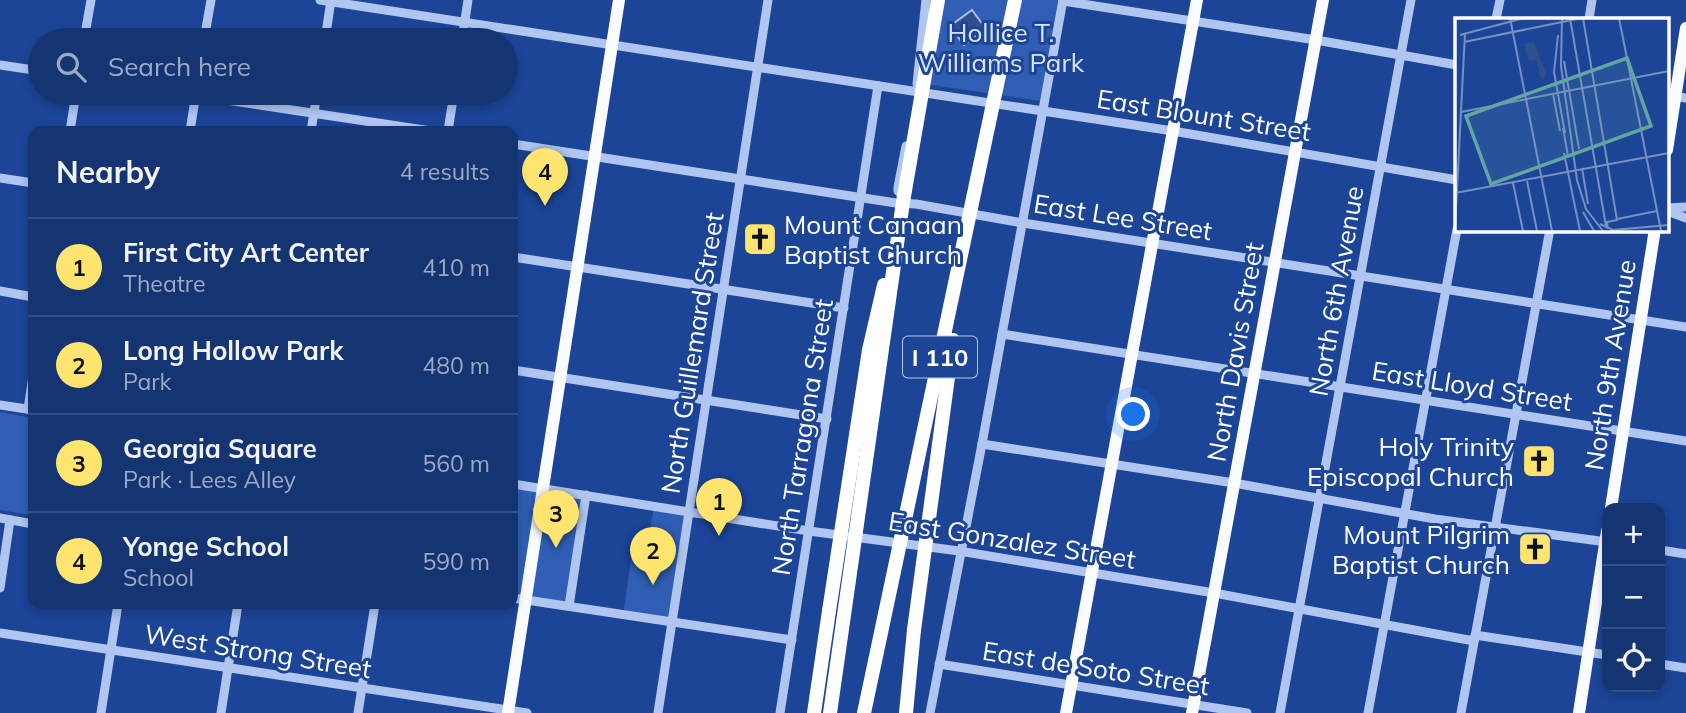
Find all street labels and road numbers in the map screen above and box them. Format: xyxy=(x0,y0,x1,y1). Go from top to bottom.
street label: East Blount Street xyxy=(1095,82,1313,148)
street label: North 6th Avenue xyxy=(1301,183,1371,399)
street label: East Lee Street xyxy=(1031,187,1215,247)
street label: North Guillemard Street xyxy=(653,210,731,496)
street label: North Davis Street xyxy=(1199,240,1271,464)
street label: North 9th Avenue xyxy=(1577,257,1643,473)
street label: North Tarragona Street xyxy=(764,297,840,577)
road number: I 110 xyxy=(903,336,977,378)
street label: East Lloyd Street xyxy=(1370,354,1574,418)
street label: East Gonzalez Street xyxy=(886,504,1138,576)
street label: West Strong Street xyxy=(142,617,374,685)
street label: East de Soto Street xyxy=(980,634,1212,702)

